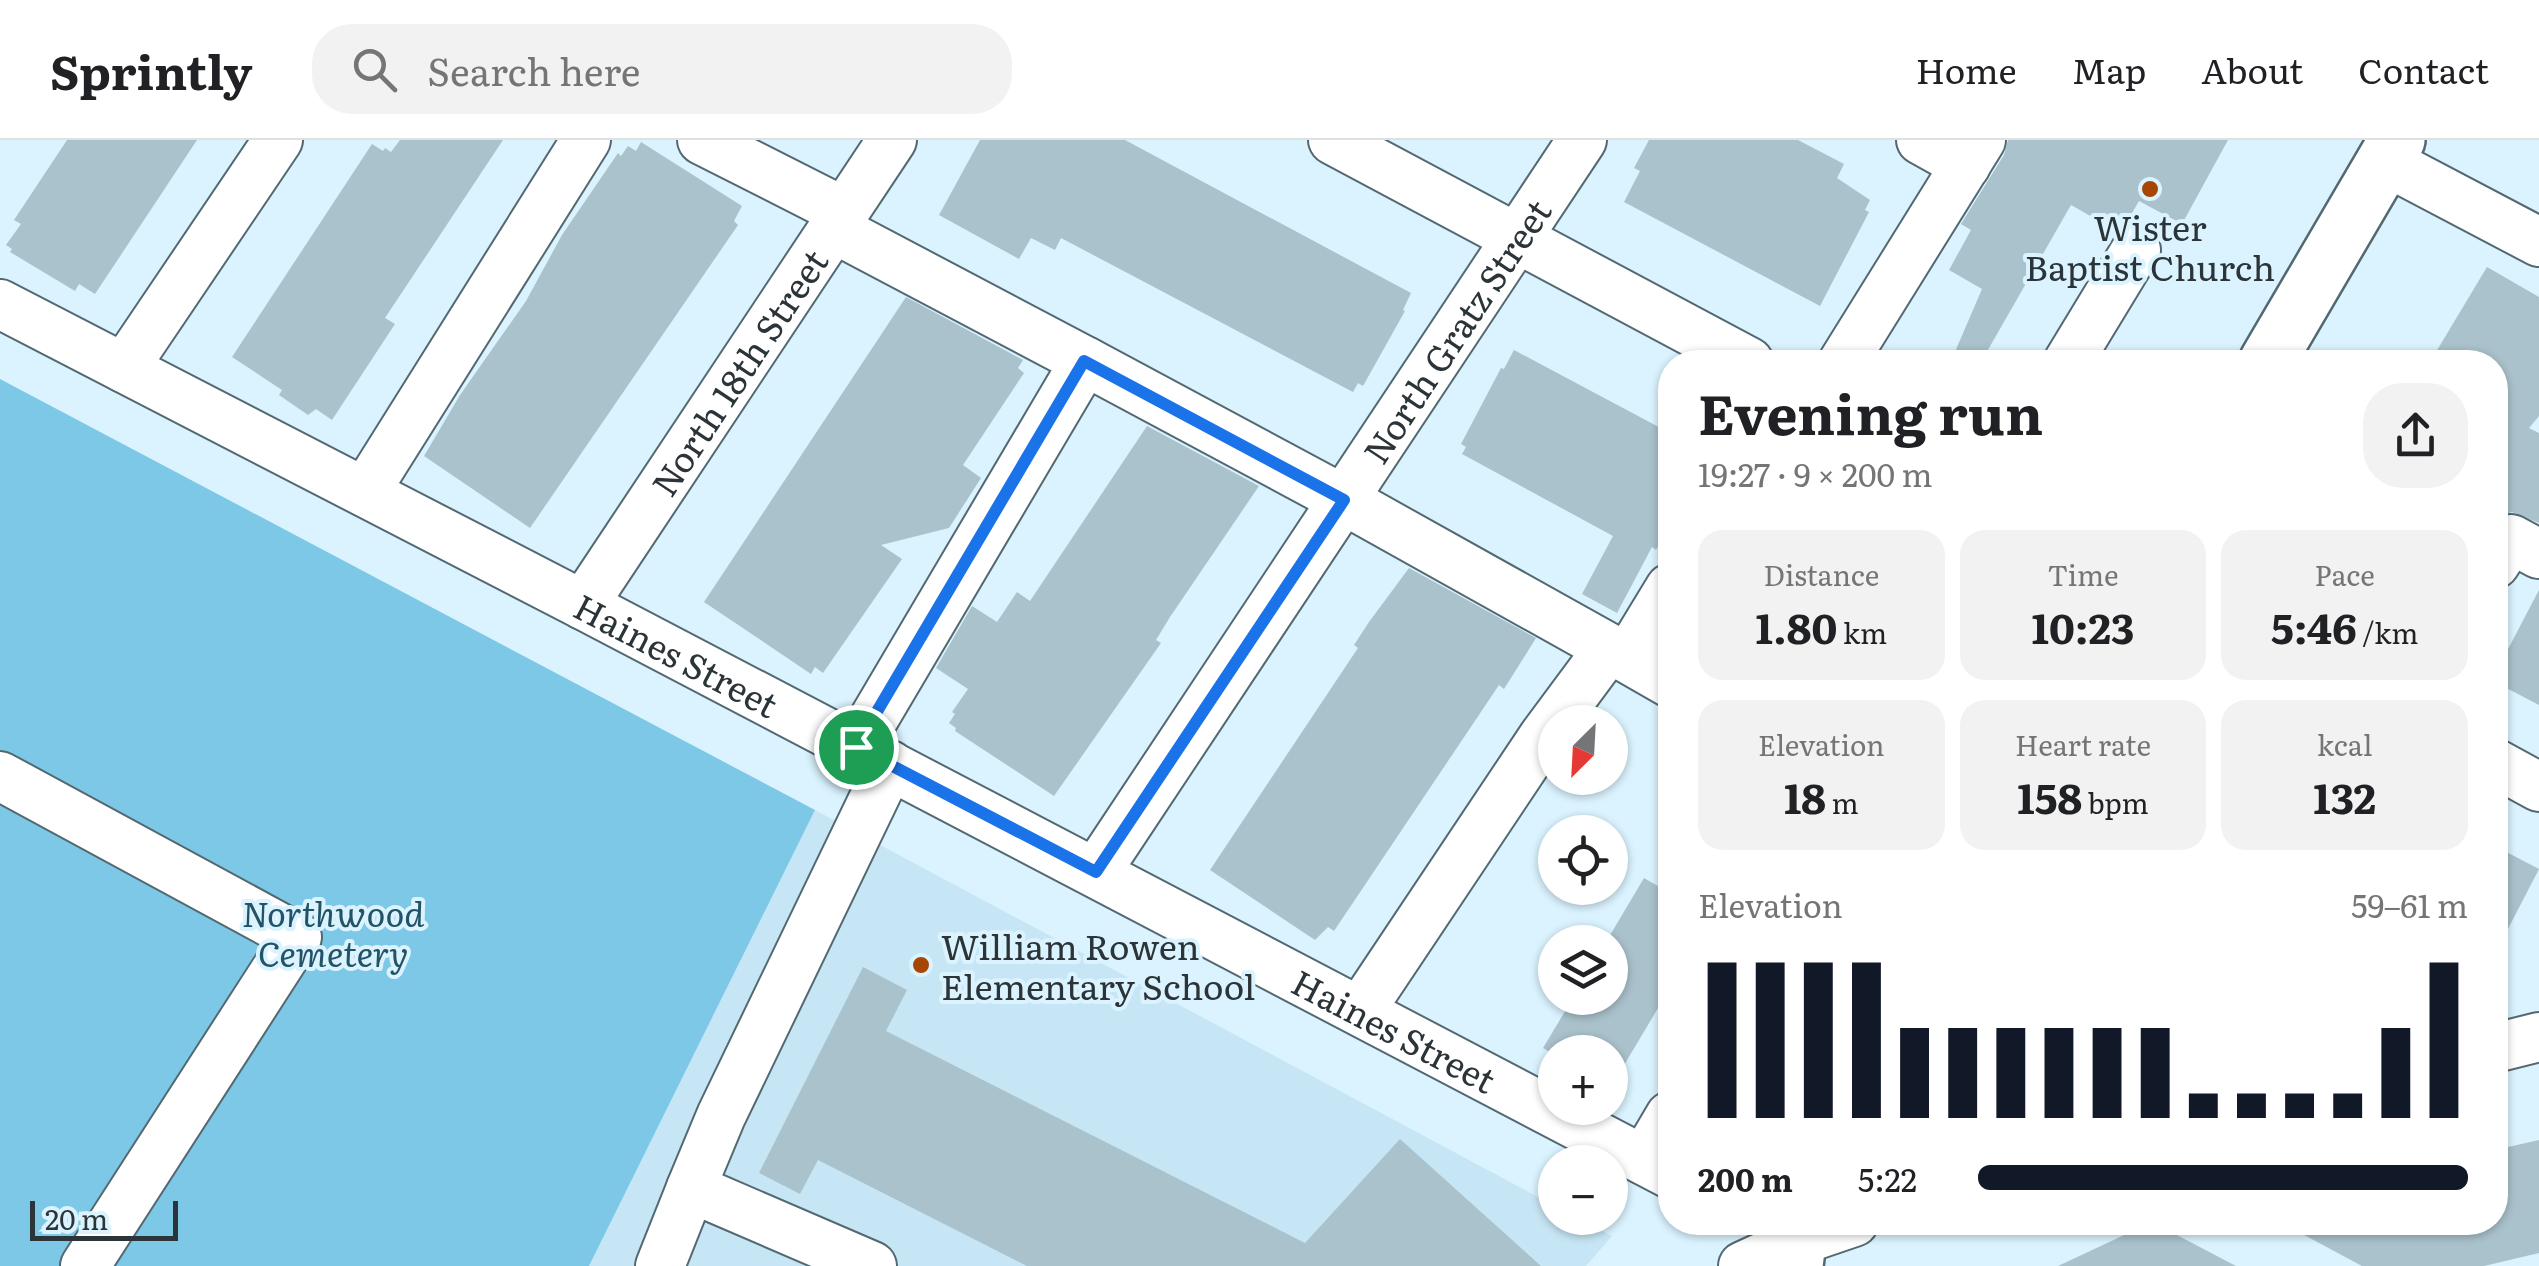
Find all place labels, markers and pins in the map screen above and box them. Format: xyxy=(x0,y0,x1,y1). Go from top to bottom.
marker: Wister Baptist Church xyxy=(2139,178,2161,200)
place label: Wister Baptist Church xyxy=(2025,200,2275,292)
pin xyxy=(814,705,899,790)
place label: William Rowen Elementary School xyxy=(941,919,1255,1011)
marker: William Rowen Elementary School xyxy=(910,954,932,976)

